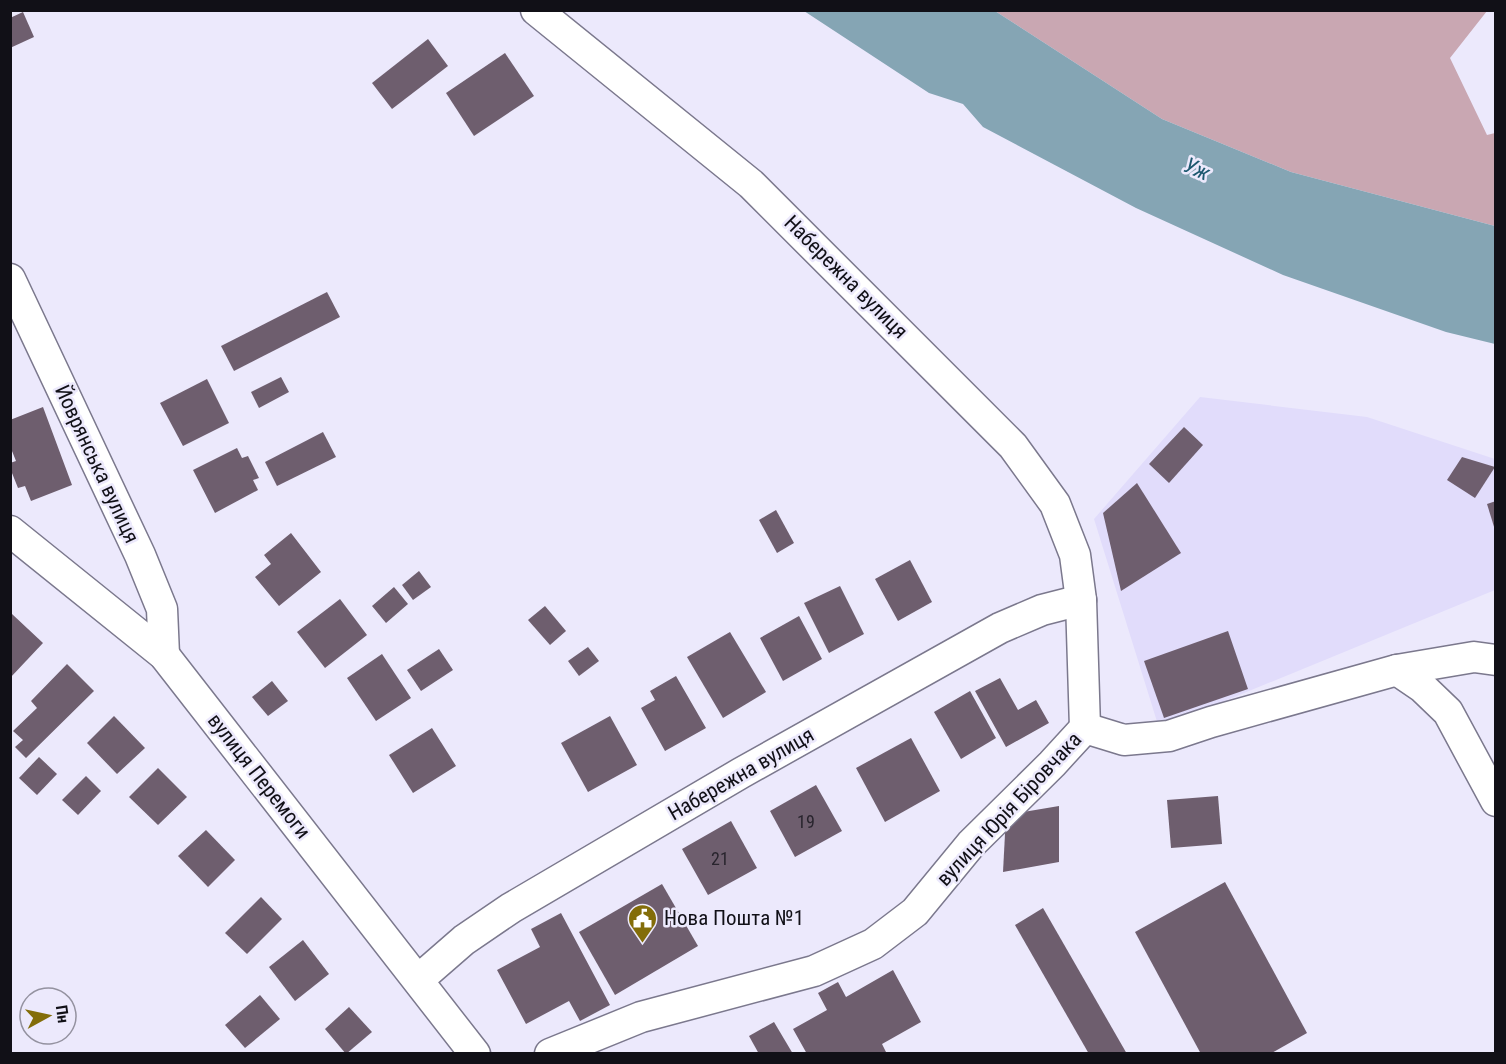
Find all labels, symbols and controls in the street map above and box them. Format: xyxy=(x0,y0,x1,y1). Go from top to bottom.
water label: Уж xyxy=(1180,152,1215,186)
street label: Набережна вулиця xyxy=(779,210,913,344)
street label: Йоврянська вулиця xyxy=(50,381,144,547)
street label: вулиця Перемоги xyxy=(203,709,315,843)
street label: Набережна вулиця xyxy=(664,723,818,825)
street label: вулиця Юрія Біровчака xyxy=(932,727,1086,891)
house number: 19 xyxy=(797,811,815,832)
house number: 21 xyxy=(711,848,729,869)
public building icon: Нова Пошта №1 xyxy=(627,902,659,944)
place label: Нова Пошта №1 xyxy=(664,906,804,930)
north arrow xyxy=(18,986,78,1046)
text: Пн xyxy=(52,1004,73,1024)

